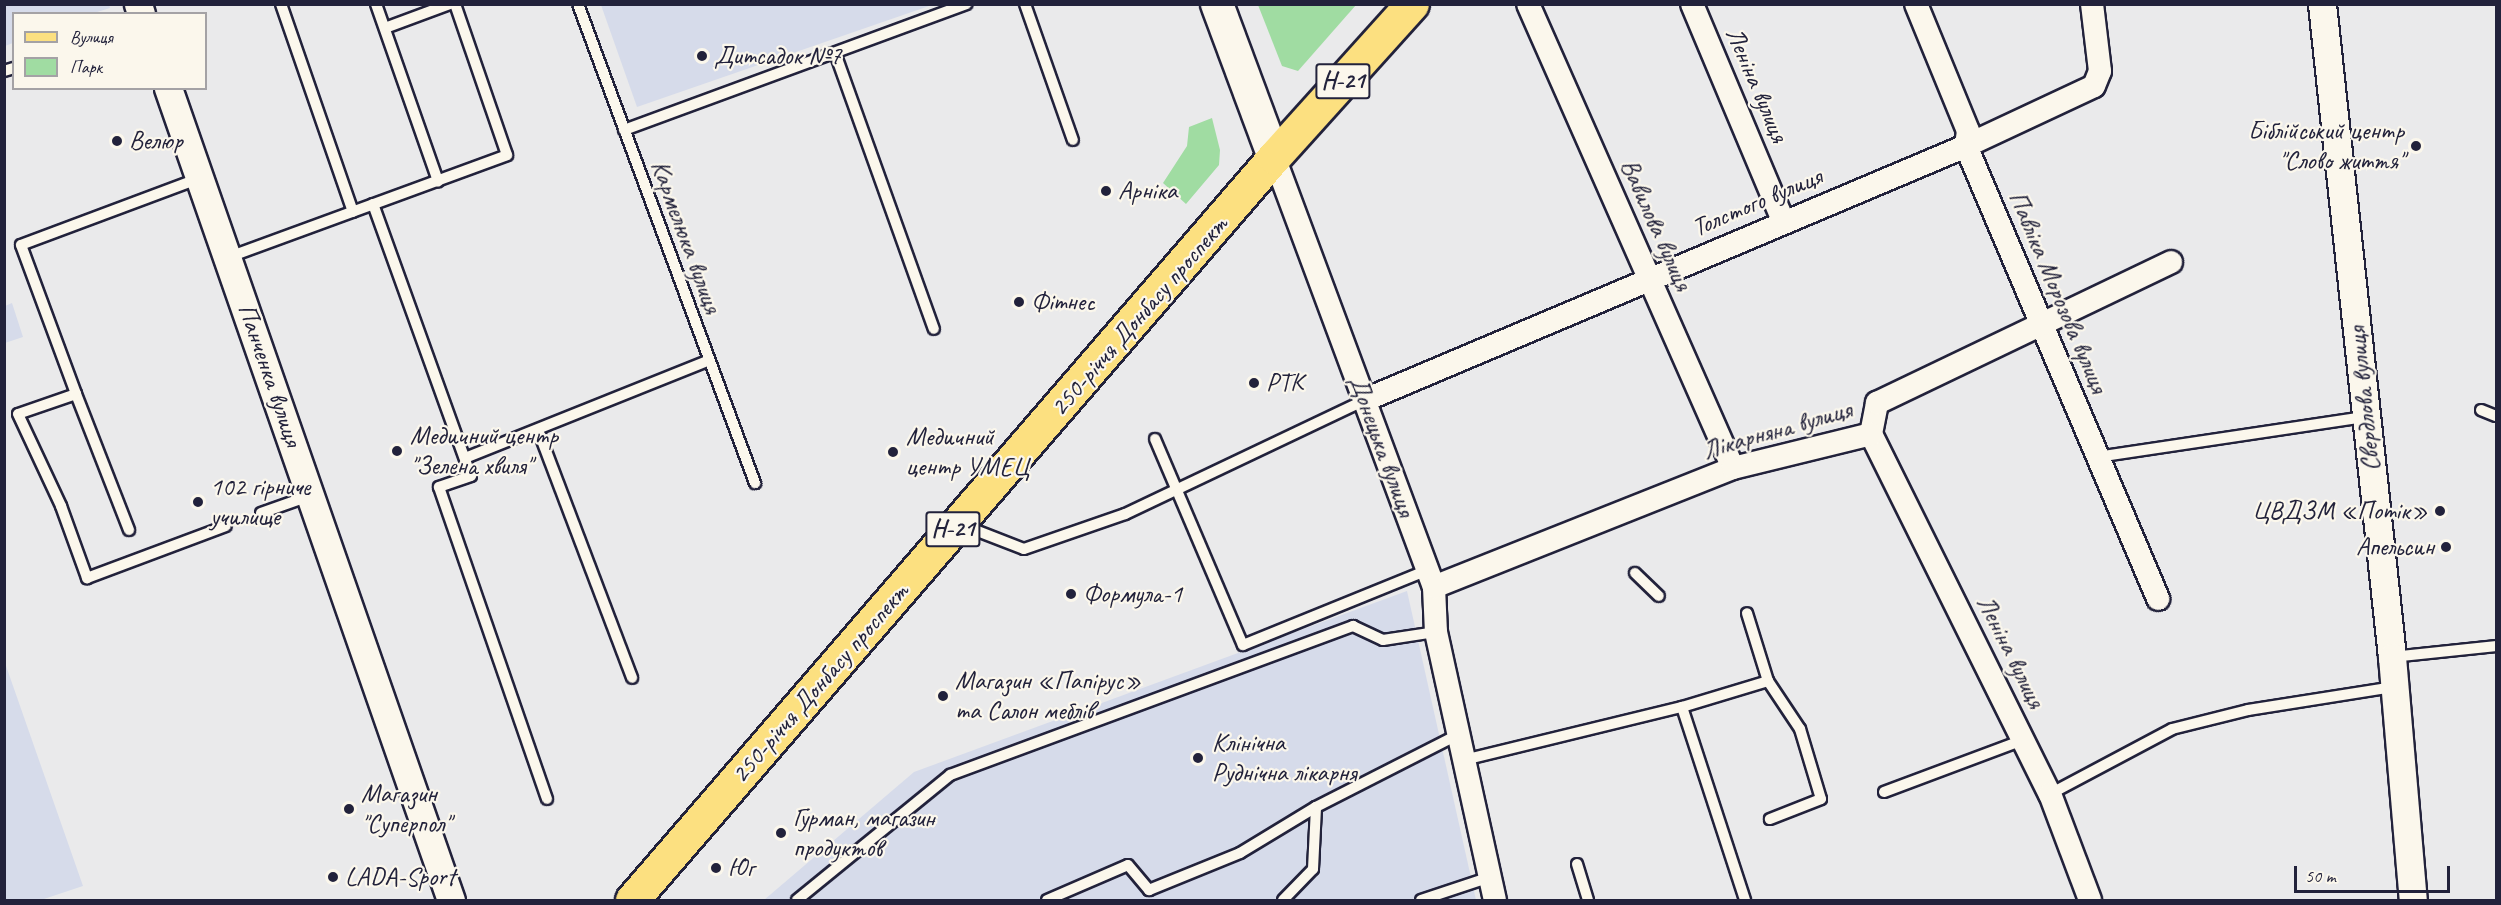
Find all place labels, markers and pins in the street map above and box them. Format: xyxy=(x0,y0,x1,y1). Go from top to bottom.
place label: Дитсадок №7 xyxy=(714,40,841,72)
marker: Дитсадок №7 xyxy=(695,49,709,63)
place label: Біблійський центр "Слово життя" xyxy=(2248,115,2404,176)
place label: Велюр xyxy=(129,125,183,157)
marker: Велюр xyxy=(110,134,124,148)
marker: Біблійський центр "Слово життя" xyxy=(2409,139,2423,153)
place label: Арніка xyxy=(1118,175,1177,207)
marker: Арніка xyxy=(1099,184,1113,198)
place label: Фітнес xyxy=(1031,286,1095,318)
marker: Фітнес xyxy=(1012,295,1026,309)
place label: РТК xyxy=(1266,367,1303,399)
marker: РТК xyxy=(1247,376,1261,390)
place label: Медичний центр "Зелена хвиля" xyxy=(410,420,558,482)
place label: Медичний центр УМЕЦ xyxy=(906,421,1029,482)
marker: Медичний центр "Зелена хвиля" xyxy=(388,442,406,460)
marker: Медичний центр УМЕЦ xyxy=(884,443,902,461)
place label: 102 гірниче училище xyxy=(210,471,310,532)
marker: 102 гірниче училище xyxy=(191,495,205,509)
place label: ЦВДЗМ «Потік» xyxy=(2252,495,2428,527)
marker: ЦВДЗМ «Потік» xyxy=(2433,504,2447,518)
place label: Апельсин xyxy=(2356,531,2434,563)
marker: Апельсин xyxy=(2439,540,2453,554)
place label: Формула-1 xyxy=(1083,578,1182,610)
marker: Формула-1 xyxy=(1064,587,1078,601)
place label: Магазин «Папірус» та Салон меблів xyxy=(955,665,1141,726)
marker: Магазин «Папірус» та Салон меблів xyxy=(936,689,950,703)
place label: Клінічна Руднічна лікарня xyxy=(1212,727,1357,788)
marker: Клінічна Руднічна лікарня xyxy=(1189,749,1207,767)
place label: Магазин "Суперпол" xyxy=(361,778,450,840)
marker: Магазин "Суперпол" xyxy=(342,802,356,816)
place label: Гурман, магазин продуктов xyxy=(793,802,935,864)
marker: Гурман, магазин продуктов xyxy=(774,826,788,840)
place label: Юг xyxy=(728,852,754,884)
place label: LADA-Sport xyxy=(345,861,455,893)
marker: Юг xyxy=(709,861,723,875)
marker: LADA-Sport xyxy=(326,870,340,884)

